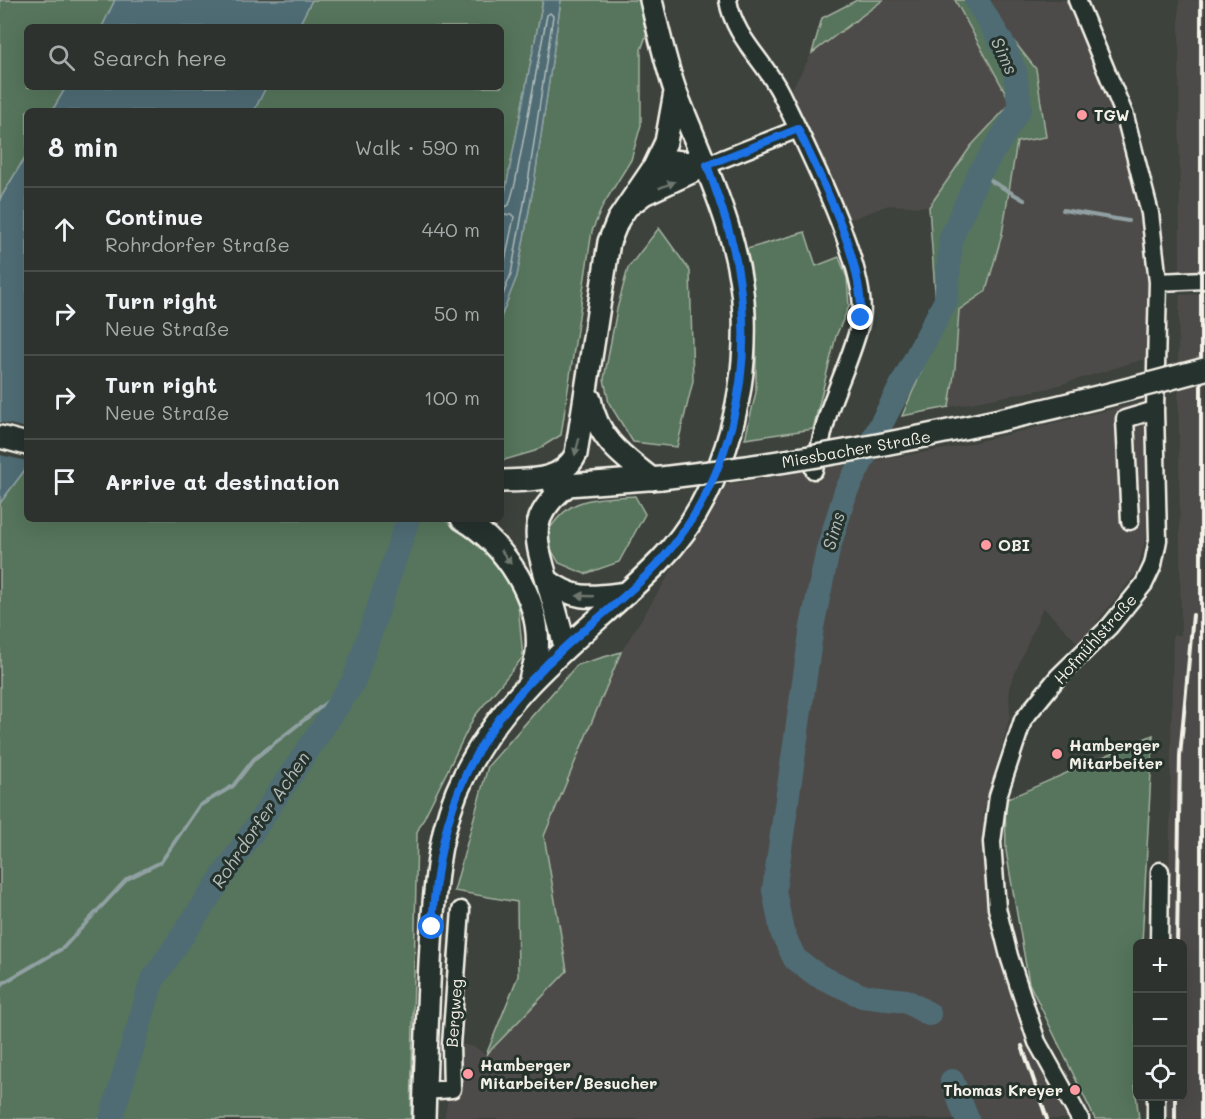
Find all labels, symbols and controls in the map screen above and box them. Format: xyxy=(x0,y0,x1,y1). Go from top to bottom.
search box xyxy=(24,24,504,90)
water label: Sims xyxy=(986,33,1024,78)
icon: search xyxy=(45,41,78,74)
text: Search here xyxy=(93,43,227,72)
place label: TGW xyxy=(1094,104,1129,125)
marker: TGW xyxy=(1075,108,1089,122)
text: 8 min xyxy=(48,130,118,164)
text: Walk · 590 m xyxy=(355,134,480,160)
one-way arrow xyxy=(658,180,676,190)
text: Continue xyxy=(105,202,203,231)
icon: ahead xyxy=(48,213,81,246)
text: 440 m xyxy=(422,216,480,242)
text: Rohrdorfer Straße xyxy=(105,231,290,257)
text: Turn right xyxy=(105,286,217,315)
icon: right xyxy=(48,297,81,330)
text: 50 m xyxy=(434,300,480,326)
route end xyxy=(847,304,873,330)
text: Neue Straße xyxy=(105,315,229,341)
text: Turn right xyxy=(105,370,217,399)
icon: right xyxy=(48,381,81,414)
text: 100 m xyxy=(424,384,480,410)
text: Neue Straße xyxy=(105,399,229,425)
street label: Miesbacher Straße xyxy=(780,425,932,472)
one-way arrow xyxy=(572,438,582,456)
icon: arrive xyxy=(48,465,81,498)
text: Arrive at destination xyxy=(105,467,340,496)
water label: Sims xyxy=(816,509,850,553)
place label: OBI xyxy=(998,534,1030,555)
marker: OBI xyxy=(979,538,993,552)
one-way arrow xyxy=(499,550,511,565)
street label: Hofmühlstraße xyxy=(1049,589,1141,688)
one-way arrow xyxy=(575,591,594,601)
place label: Hamberger Mitarbeiter xyxy=(1069,734,1163,773)
water label: Rohrdorfer Achen xyxy=(206,746,315,892)
marker: Hamberger Mitarbeiter xyxy=(1050,747,1064,761)
route start xyxy=(418,913,444,939)
map controls xyxy=(1133,939,1187,1101)
button: + xyxy=(1133,939,1187,993)
street label: Bergweg xyxy=(441,978,466,1048)
button: − xyxy=(1133,993,1187,1047)
button: locate xyxy=(1133,1047,1187,1101)
place label: Hamberger Mitarbeiter/Besucher xyxy=(480,1054,657,1093)
marker: Hamberger Mitarbeiter/Besucher xyxy=(461,1067,475,1081)
place label: Thomas Kreyer xyxy=(943,1079,1063,1100)
marker: Thomas Kreyer xyxy=(1068,1083,1082,1097)

